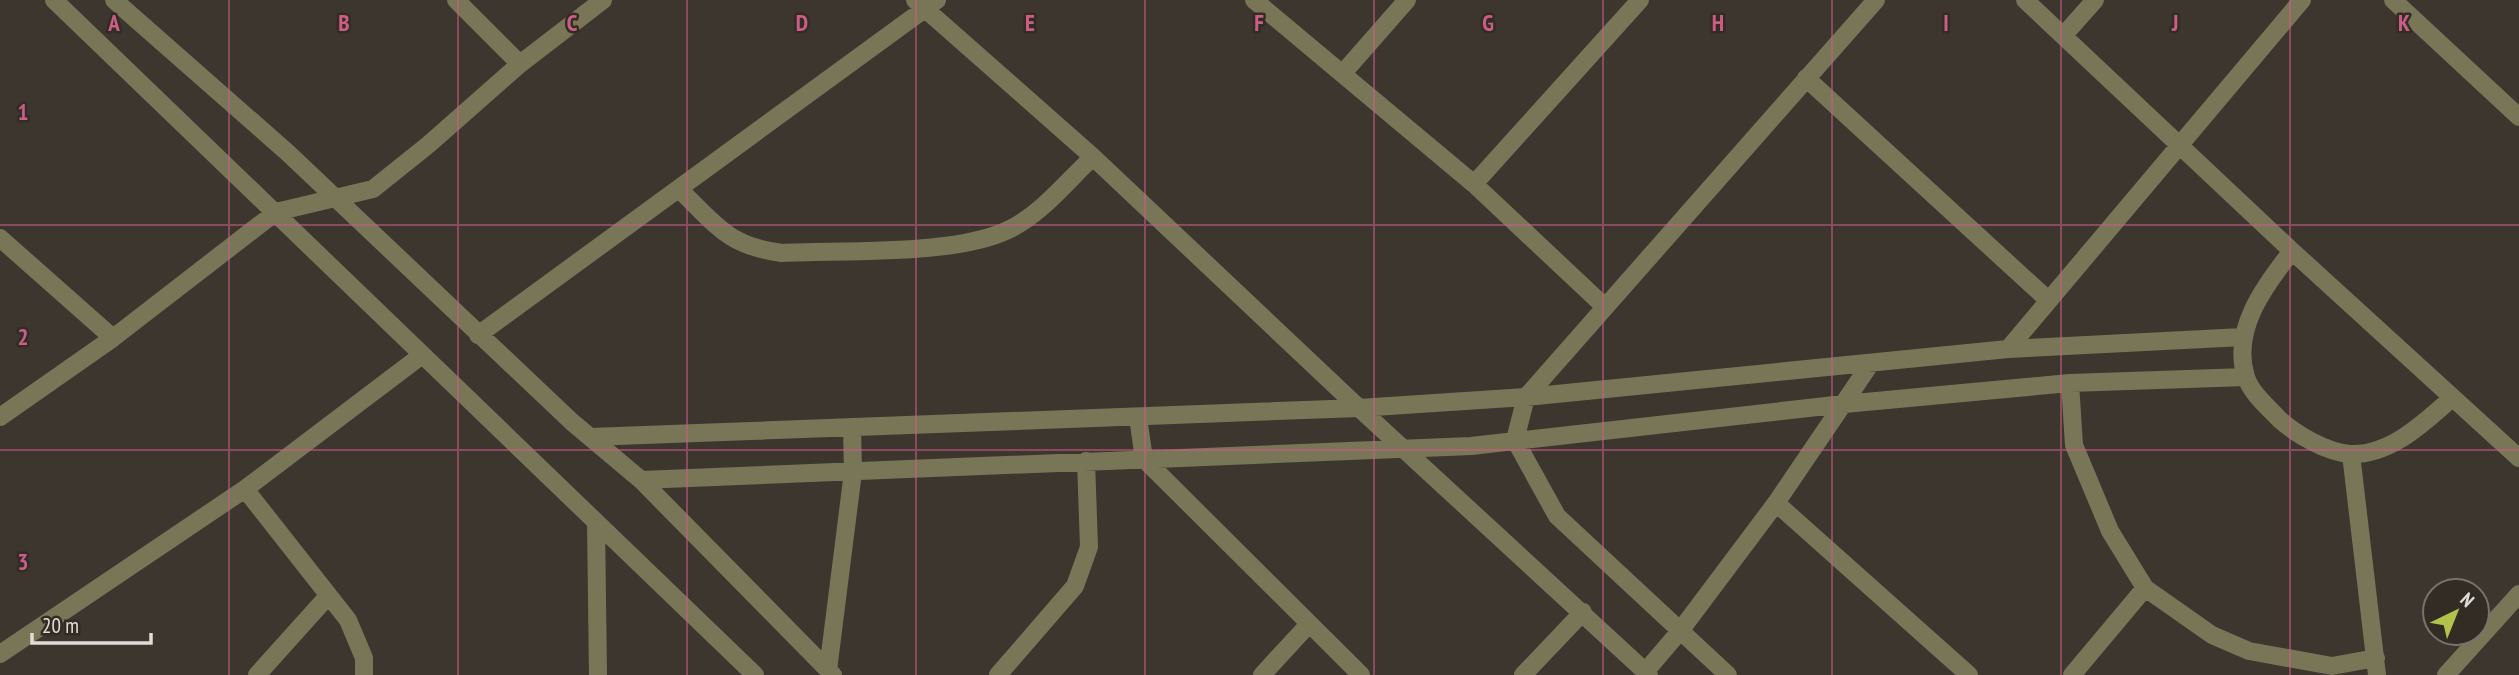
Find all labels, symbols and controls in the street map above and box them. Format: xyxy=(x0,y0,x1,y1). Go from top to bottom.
text: A xyxy=(107,8,120,37)
text: B xyxy=(338,8,350,37)
text: C xyxy=(567,8,578,37)
text: D xyxy=(796,8,808,37)
text: E xyxy=(1025,8,1035,37)
text: F xyxy=(1254,8,1264,37)
text: G xyxy=(1482,8,1494,37)
text: H xyxy=(1712,8,1724,37)
text: I xyxy=(1943,8,1949,37)
text: J xyxy=(2171,8,2178,37)
text: K xyxy=(2398,8,2410,37)
text: 1 xyxy=(18,97,29,126)
text: 2 xyxy=(18,322,29,351)
text: 3 xyxy=(18,547,29,576)
north arrow xyxy=(2421,577,2491,647)
text: N xyxy=(2456,587,2480,612)
scale bar xyxy=(32,602,150,646)
text: 20 m xyxy=(42,612,79,639)

